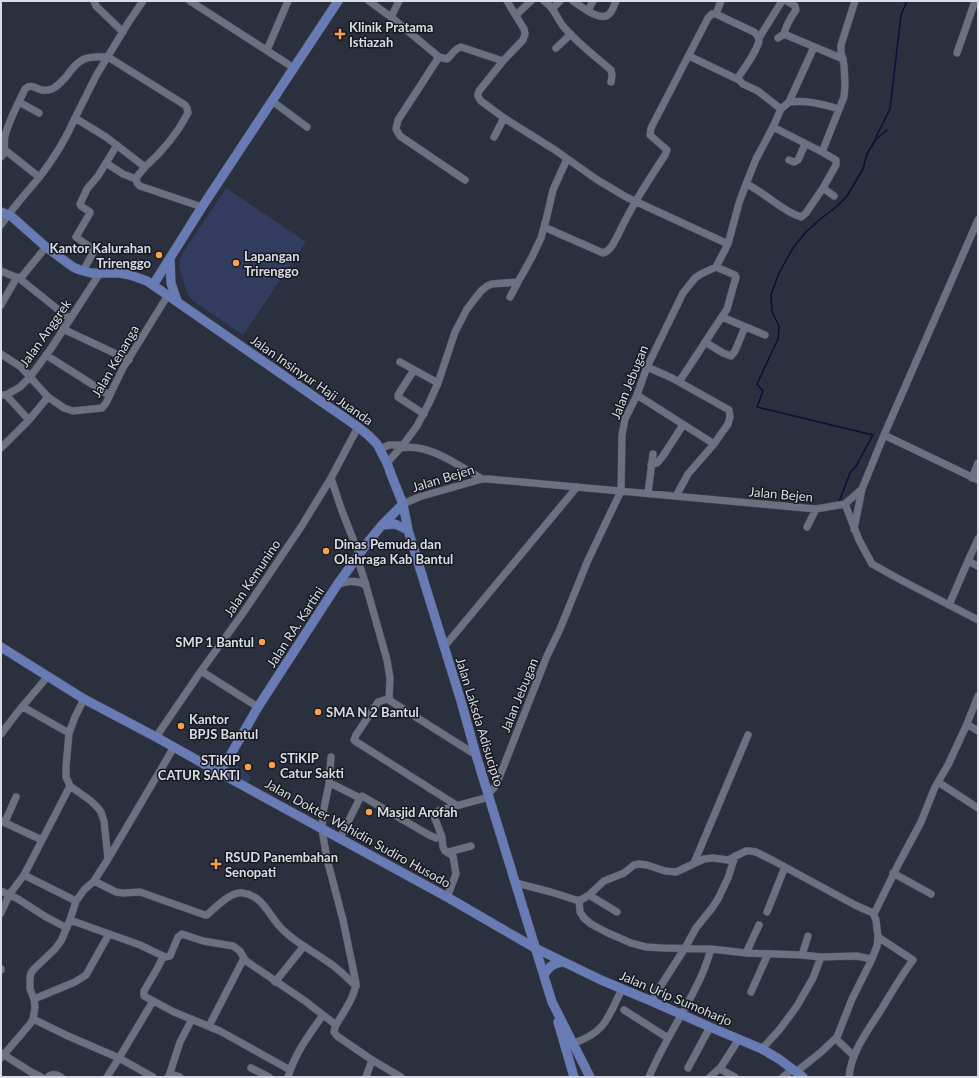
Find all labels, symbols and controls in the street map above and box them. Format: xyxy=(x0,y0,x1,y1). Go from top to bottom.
place label: Klinik Pratama Istiazah xyxy=(349,19,433,50)
marker: Klinik Pratama Istiazah xyxy=(334,28,346,40)
place label: Kantor Kalurahan Trirenggo xyxy=(50,240,152,271)
place label: Lapangan Trirenggo xyxy=(244,248,299,279)
marker: Kantor Kalurahan Trirenggo xyxy=(154,250,164,260)
marker: Lapangan Trirenggo xyxy=(231,258,241,268)
street label: Jalan Anggrek xyxy=(16,296,74,370)
street label: Jalan Kenanga xyxy=(88,322,142,400)
street label: Jalan Insinyur Haji Juanda xyxy=(248,332,376,428)
street label: Jalan Jebugan xyxy=(607,343,651,421)
street label: Jalan Bejen xyxy=(410,461,476,495)
street label: Jalan Bejen xyxy=(748,483,814,505)
street label: Jalan Kemunino xyxy=(220,536,284,620)
place label: Dinas Pemuda dan Olahraga Kab Bantul xyxy=(334,536,453,567)
marker: Dinas Pemuda dan Olahraga Kab Bantul xyxy=(321,546,331,556)
street label: Jalan RA. Kartini xyxy=(263,584,327,670)
place label: SMP 1 Bantul xyxy=(175,634,254,650)
marker: SMP 1 Bantul xyxy=(257,637,267,647)
street label: Jalan Laksda Adisucipto xyxy=(453,655,507,789)
street label: Jalan Jebugan xyxy=(497,656,541,734)
place label: SMA N 2 Bantul xyxy=(326,704,419,720)
marker: SMA N 2 Bantul xyxy=(313,707,323,717)
place label: Kantor BPJS Bantul xyxy=(189,711,258,742)
marker: Kantor BPJS Bantul xyxy=(176,721,186,731)
place label: STiKIP Catur Sakti xyxy=(280,750,344,781)
place label: STiKIP CATUR SAKTI xyxy=(158,752,240,783)
marker: STiKIP Catur Sakti xyxy=(267,760,277,770)
marker: STiKIP CATUR SAKTI xyxy=(243,762,253,772)
street label: Jalan Dokter Wahidin Sudiro Husodo xyxy=(262,775,454,891)
place label: Masjid Arofah xyxy=(377,804,458,820)
marker: Masjid Arofah xyxy=(364,807,374,817)
place label: RSUD Panembahan Senopati xyxy=(225,849,338,880)
marker: RSUD Panembahan Senopati xyxy=(210,858,222,870)
street label: Jalan Urip Sumoharjo xyxy=(617,967,735,1029)

